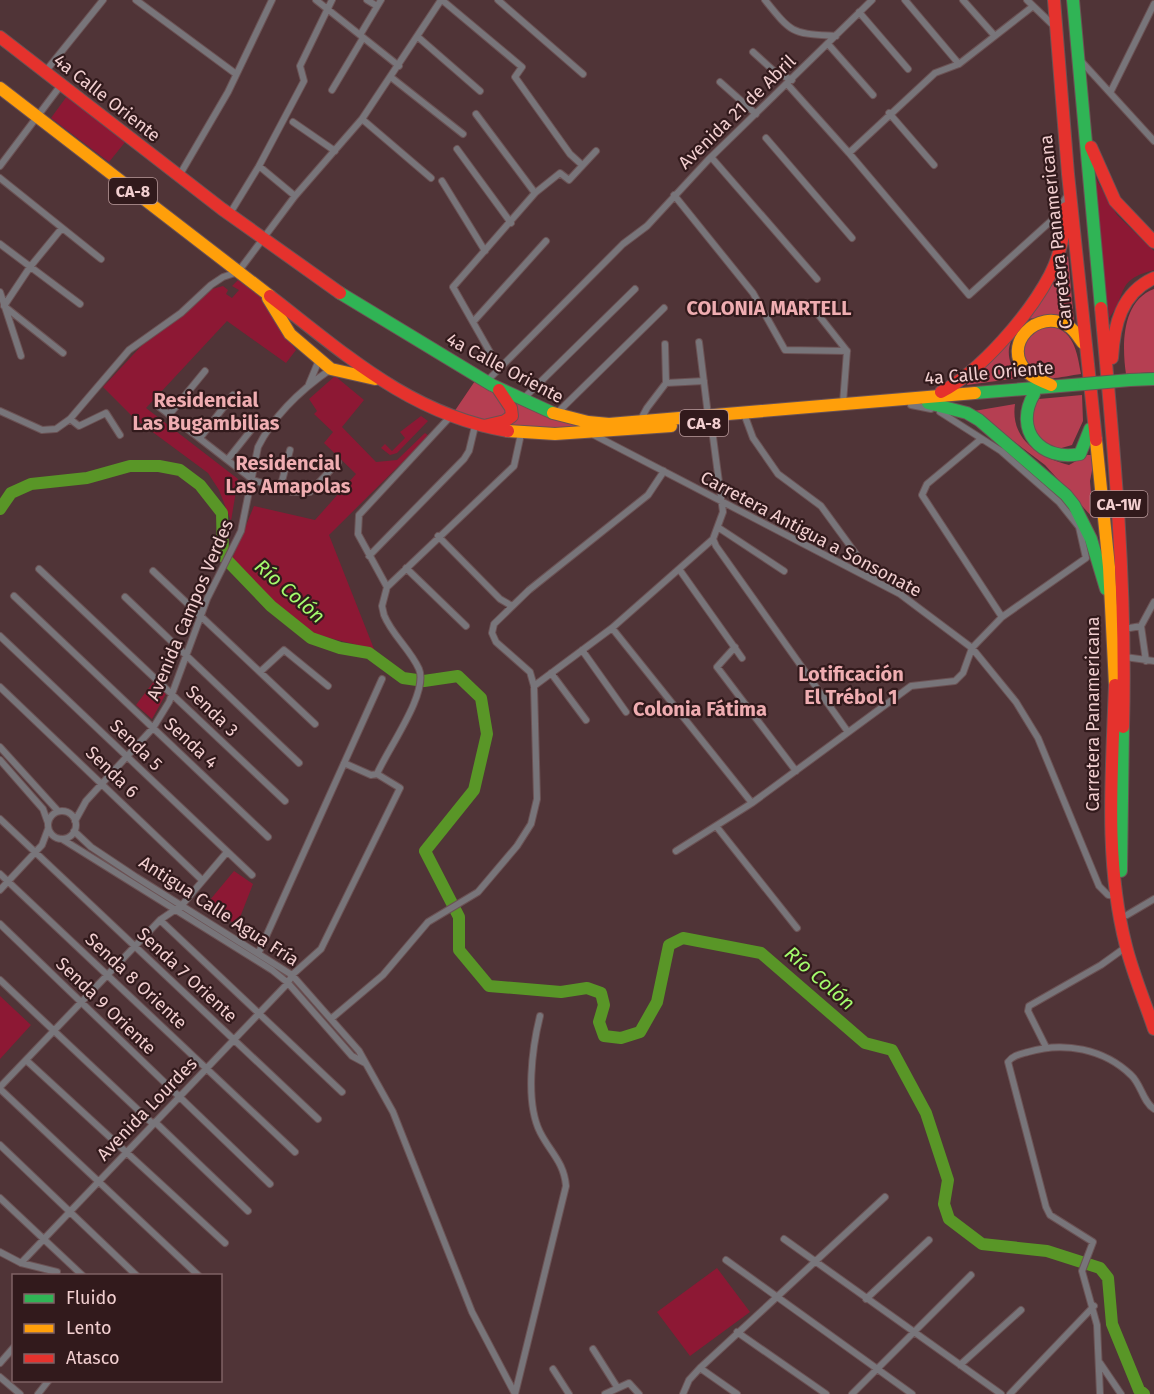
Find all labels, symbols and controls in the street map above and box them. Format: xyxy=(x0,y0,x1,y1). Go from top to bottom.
street label: 4a Calle Oriente xyxy=(49,49,165,147)
street label: Avenida 21 de Abril xyxy=(674,50,800,174)
street label: Carretera Panamericana xyxy=(1035,134,1077,330)
road number: CA-8 xyxy=(109,178,157,204)
district label: COLONIA MARTELL xyxy=(686,296,852,320)
street label: 4a Calle Oriente xyxy=(443,328,567,408)
street label: 4a Calle Oriente xyxy=(923,356,1055,390)
district label: Residencial Las Bugambilias xyxy=(133,388,280,435)
road number: CA-8 xyxy=(680,410,728,436)
district label: Residencial Las Amapolas xyxy=(226,451,351,498)
street label: Carretera Antigua a Sonsonate xyxy=(697,466,925,602)
road number: CA-1W xyxy=(1090,491,1148,517)
street label: Avenida Campos Verdes xyxy=(142,516,238,704)
water label: Río Colón xyxy=(250,554,330,628)
street label: Carretera Panamericana xyxy=(1082,616,1104,812)
district label: Lotificación El Trébol 1 xyxy=(798,662,904,709)
street label: Senda 3 xyxy=(181,681,243,741)
district label: Colonia Fátima xyxy=(633,697,767,721)
street label: Senda 4 xyxy=(160,713,223,774)
street label: Senda 5 xyxy=(105,715,167,775)
street label: Senda 6 xyxy=(81,741,143,803)
street label: Antigua Calle Agua Fría xyxy=(135,851,303,971)
street label: Senda 7 Oriente xyxy=(132,923,242,1027)
street label: Senda 8 Oriente xyxy=(81,928,191,1034)
water label: Río Colón xyxy=(780,941,860,1015)
street label: Senda 9 Oriente xyxy=(51,953,161,1059)
street label: Avenida Lourdes xyxy=(92,1053,202,1165)
legend xyxy=(12,1274,222,1382)
text: Fluido xyxy=(66,1287,117,1309)
text: Lento xyxy=(66,1317,112,1339)
text: Atasco xyxy=(66,1347,119,1369)

